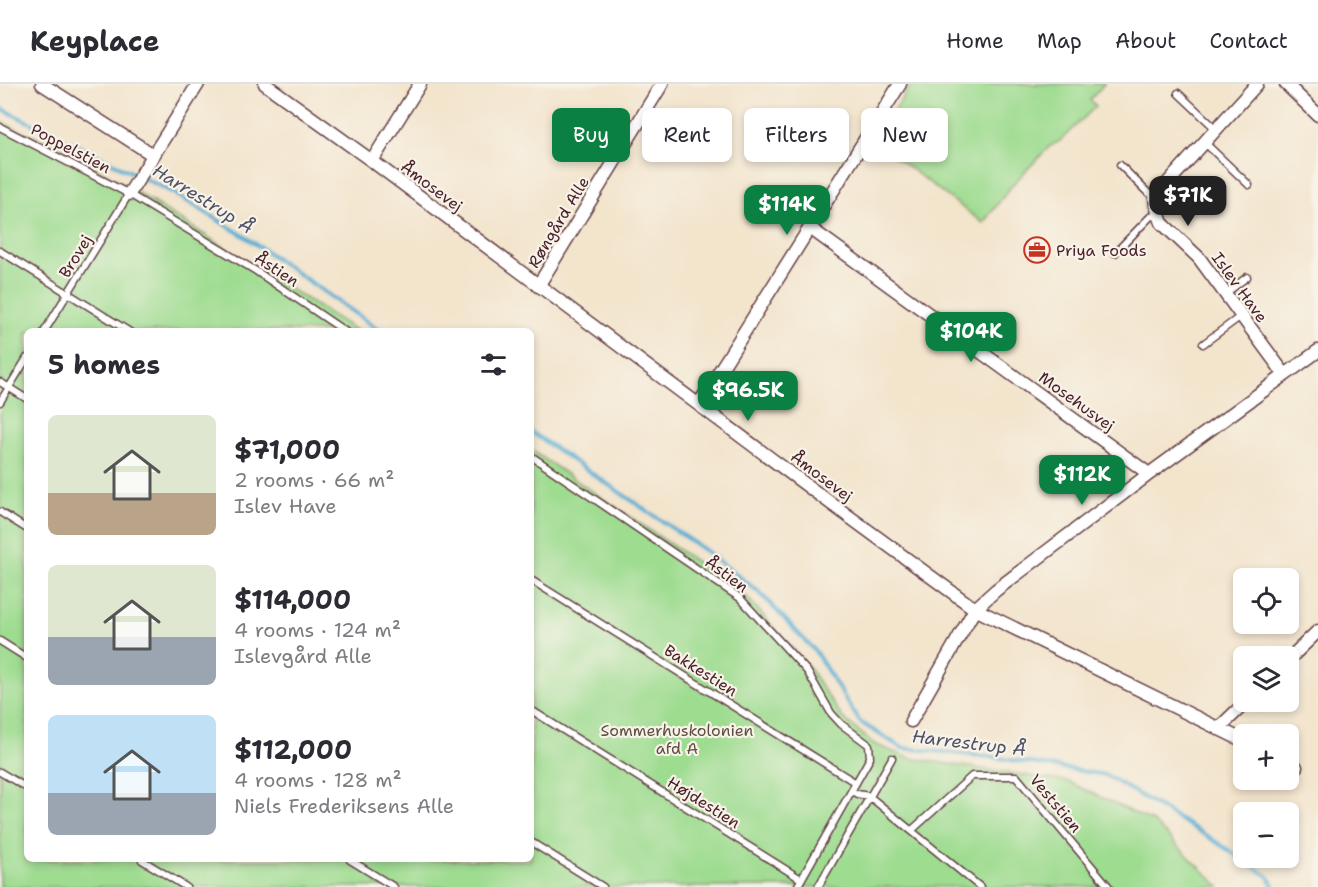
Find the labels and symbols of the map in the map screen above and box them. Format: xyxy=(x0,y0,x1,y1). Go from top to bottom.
street label: Poppelstien xyxy=(27,119,114,178)
street label: Åmosevej xyxy=(396,155,468,217)
water label: Harrestrup Å xyxy=(148,158,258,240)
street label: Røngård Alle xyxy=(523,173,594,272)
pin: $71K xyxy=(1152,176,1224,227)
pin: $114K xyxy=(745,185,829,236)
street label: Brovej xyxy=(54,231,97,282)
office icon: Priya Foods xyxy=(1022,235,1052,265)
place label: Priya Foods xyxy=(1056,240,1147,261)
street label: Åstien xyxy=(251,246,304,292)
street label: Islev Have xyxy=(1207,248,1272,327)
pin: $104K xyxy=(929,312,1013,363)
street label: Mosehusvej xyxy=(1035,367,1119,436)
pin: $96.5K xyxy=(699,371,797,422)
street label: Åmosevej xyxy=(786,445,858,507)
pin: $112K xyxy=(1040,455,1124,506)
street label: Åstien xyxy=(701,551,753,597)
street label: Bakkestien xyxy=(660,640,742,701)
park label: Sommerhuskolonien afd A xyxy=(601,720,754,759)
water label: Harrestrup Å xyxy=(911,724,1027,762)
street label: Veststien xyxy=(1025,770,1086,837)
street label: Højdestien xyxy=(663,772,744,833)

